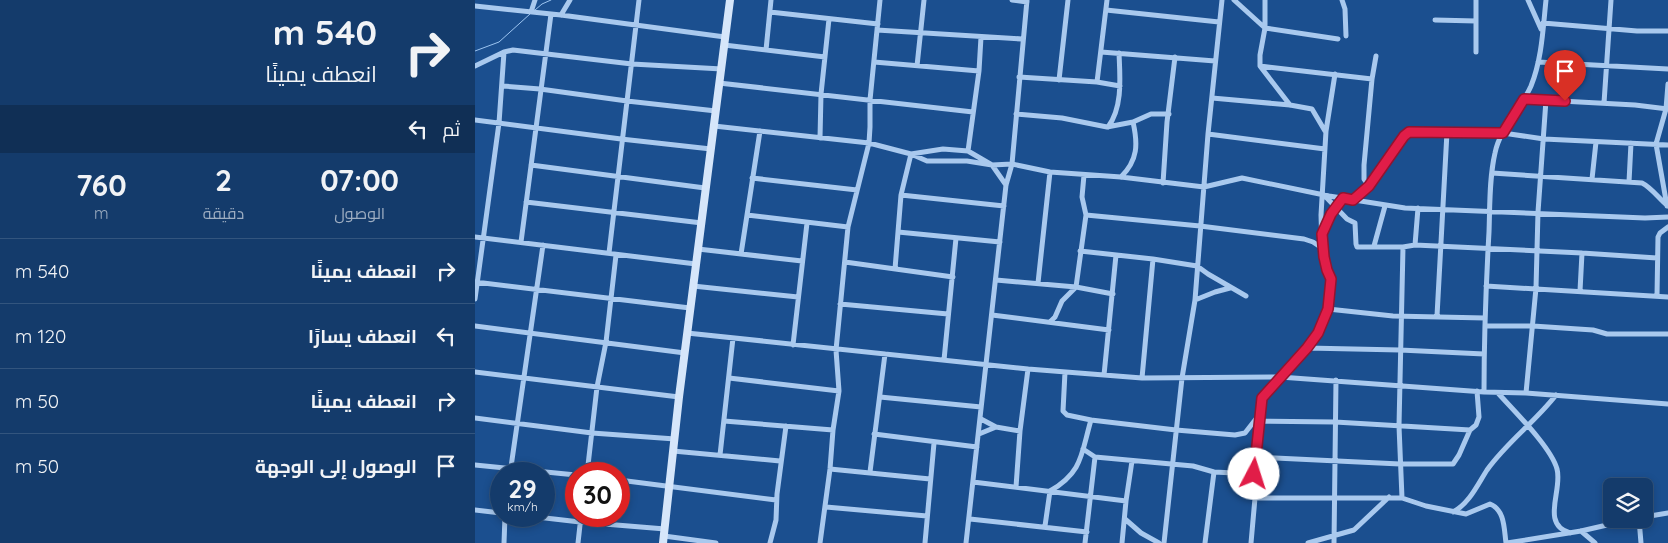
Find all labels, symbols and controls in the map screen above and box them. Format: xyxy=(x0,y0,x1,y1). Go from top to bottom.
text: 540 m xyxy=(273,10,377,54)
icon: right xyxy=(395,20,460,85)
pin xyxy=(1544,50,1586,101)
icon: arrive xyxy=(1551,57,1579,85)
text: انعطف يمينًا xyxy=(265,60,377,88)
icon: left xyxy=(404,115,432,143)
text: ثم xyxy=(442,117,460,141)
text: 2 xyxy=(215,161,232,199)
text: 07:00 xyxy=(320,161,399,199)
text: 760 xyxy=(76,166,127,204)
text: m xyxy=(94,203,109,223)
text: دقيقة xyxy=(203,203,244,223)
text: الوصول xyxy=(334,203,385,223)
icon: right xyxy=(432,257,460,285)
text: 540 m xyxy=(15,259,69,283)
text: انعطف يمينًا xyxy=(310,259,417,283)
icon: left xyxy=(432,322,460,350)
text: 120 m xyxy=(15,324,66,348)
text: انعطف يسارًا xyxy=(308,324,417,348)
icon: right xyxy=(432,387,460,415)
text: 50 m xyxy=(15,389,59,413)
text: انعطف يمينًا xyxy=(310,389,417,413)
position arrow xyxy=(1227,447,1279,499)
icon: arrive xyxy=(432,452,460,480)
text: 50 m xyxy=(15,454,59,478)
text: الوصول إلى الوجهة xyxy=(255,454,417,478)
speed limit sign: 30 xyxy=(565,462,630,527)
text: 29 xyxy=(508,473,537,504)
map controls xyxy=(1603,478,1653,528)
button: layers xyxy=(1603,478,1653,528)
text: km/h xyxy=(507,499,538,514)

